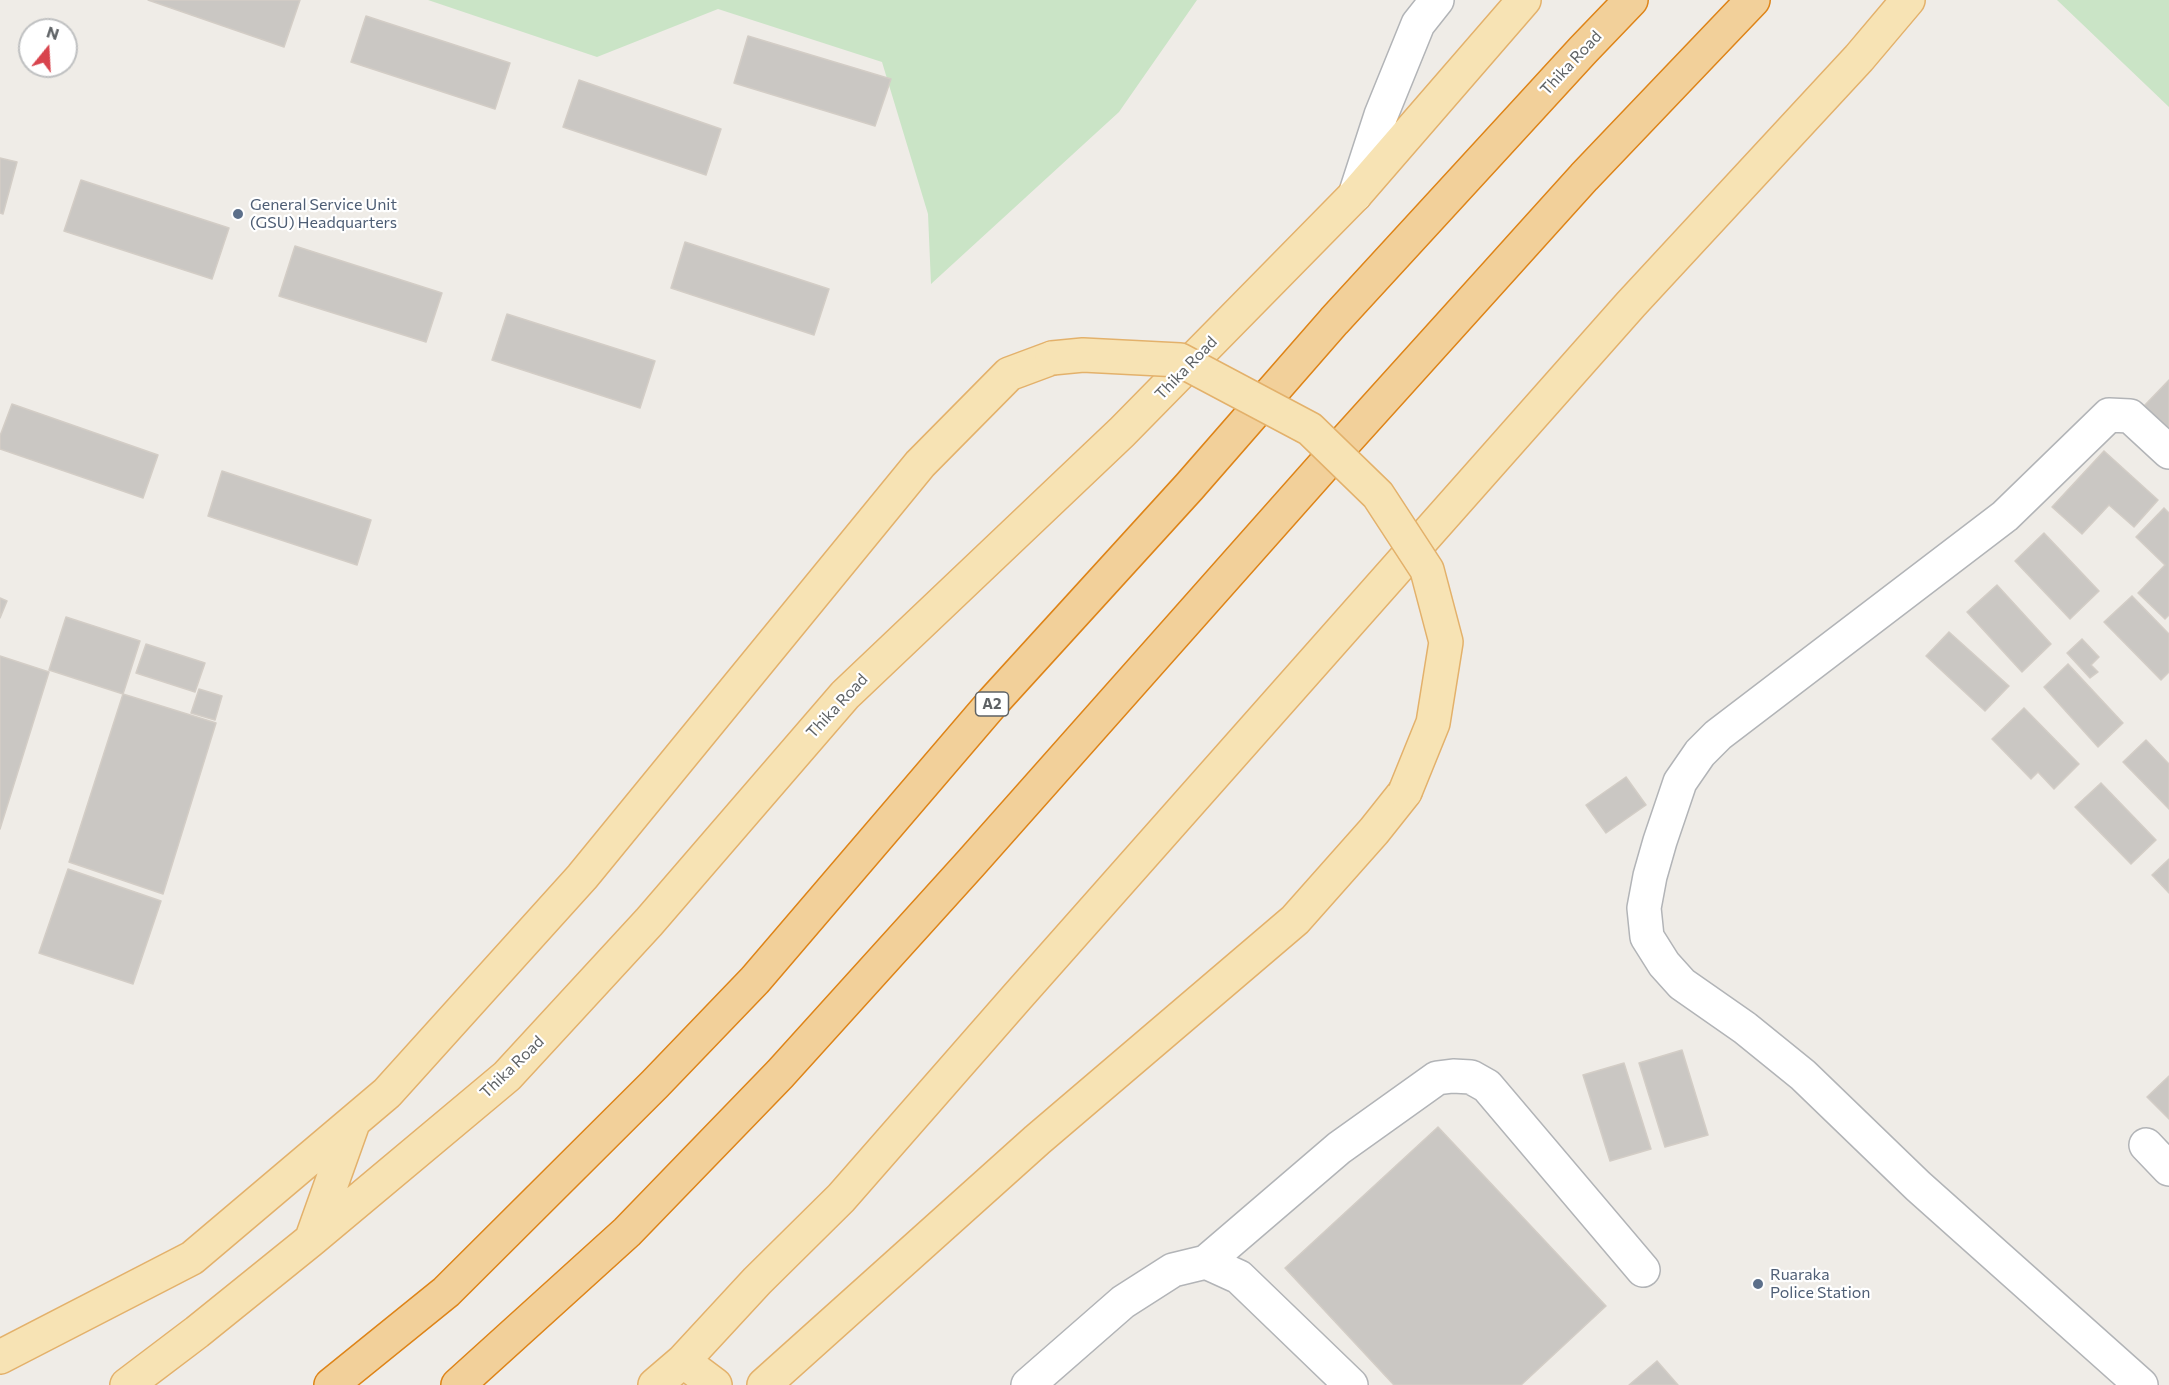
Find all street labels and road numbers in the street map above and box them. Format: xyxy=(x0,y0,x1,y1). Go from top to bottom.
street label: Thika Road xyxy=(1536,27,1606,99)
street label: Thika Road xyxy=(1151,332,1221,404)
street label: Thika Road xyxy=(802,670,872,742)
road number: A2 xyxy=(976,692,1008,716)
street label: Thika Road xyxy=(476,1032,548,1102)

